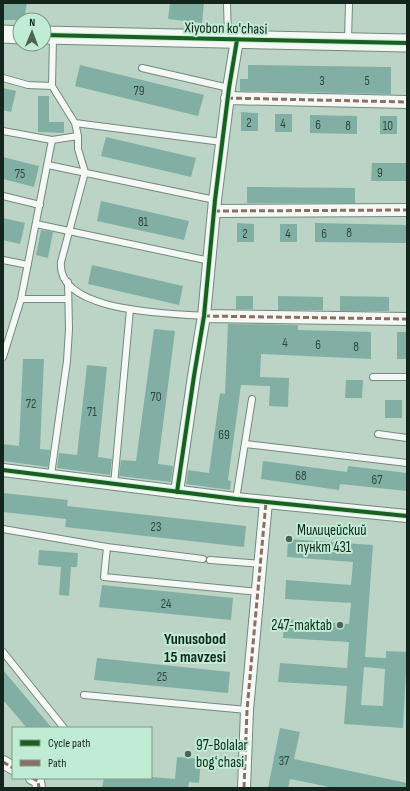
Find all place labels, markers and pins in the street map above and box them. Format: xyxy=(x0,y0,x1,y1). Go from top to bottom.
place label: Милицейский пункт 431 xyxy=(297,521,366,557)
marker: Милицейский пункт 431 xyxy=(284,534,294,544)
place label: 247-maktab xyxy=(271,616,332,635)
marker: 247-maktab xyxy=(335,620,345,630)
place label: 97-Bolalar bogʻchasi xyxy=(196,736,248,772)
marker: 97-Bolalar bogʻchasi xyxy=(183,749,193,759)

